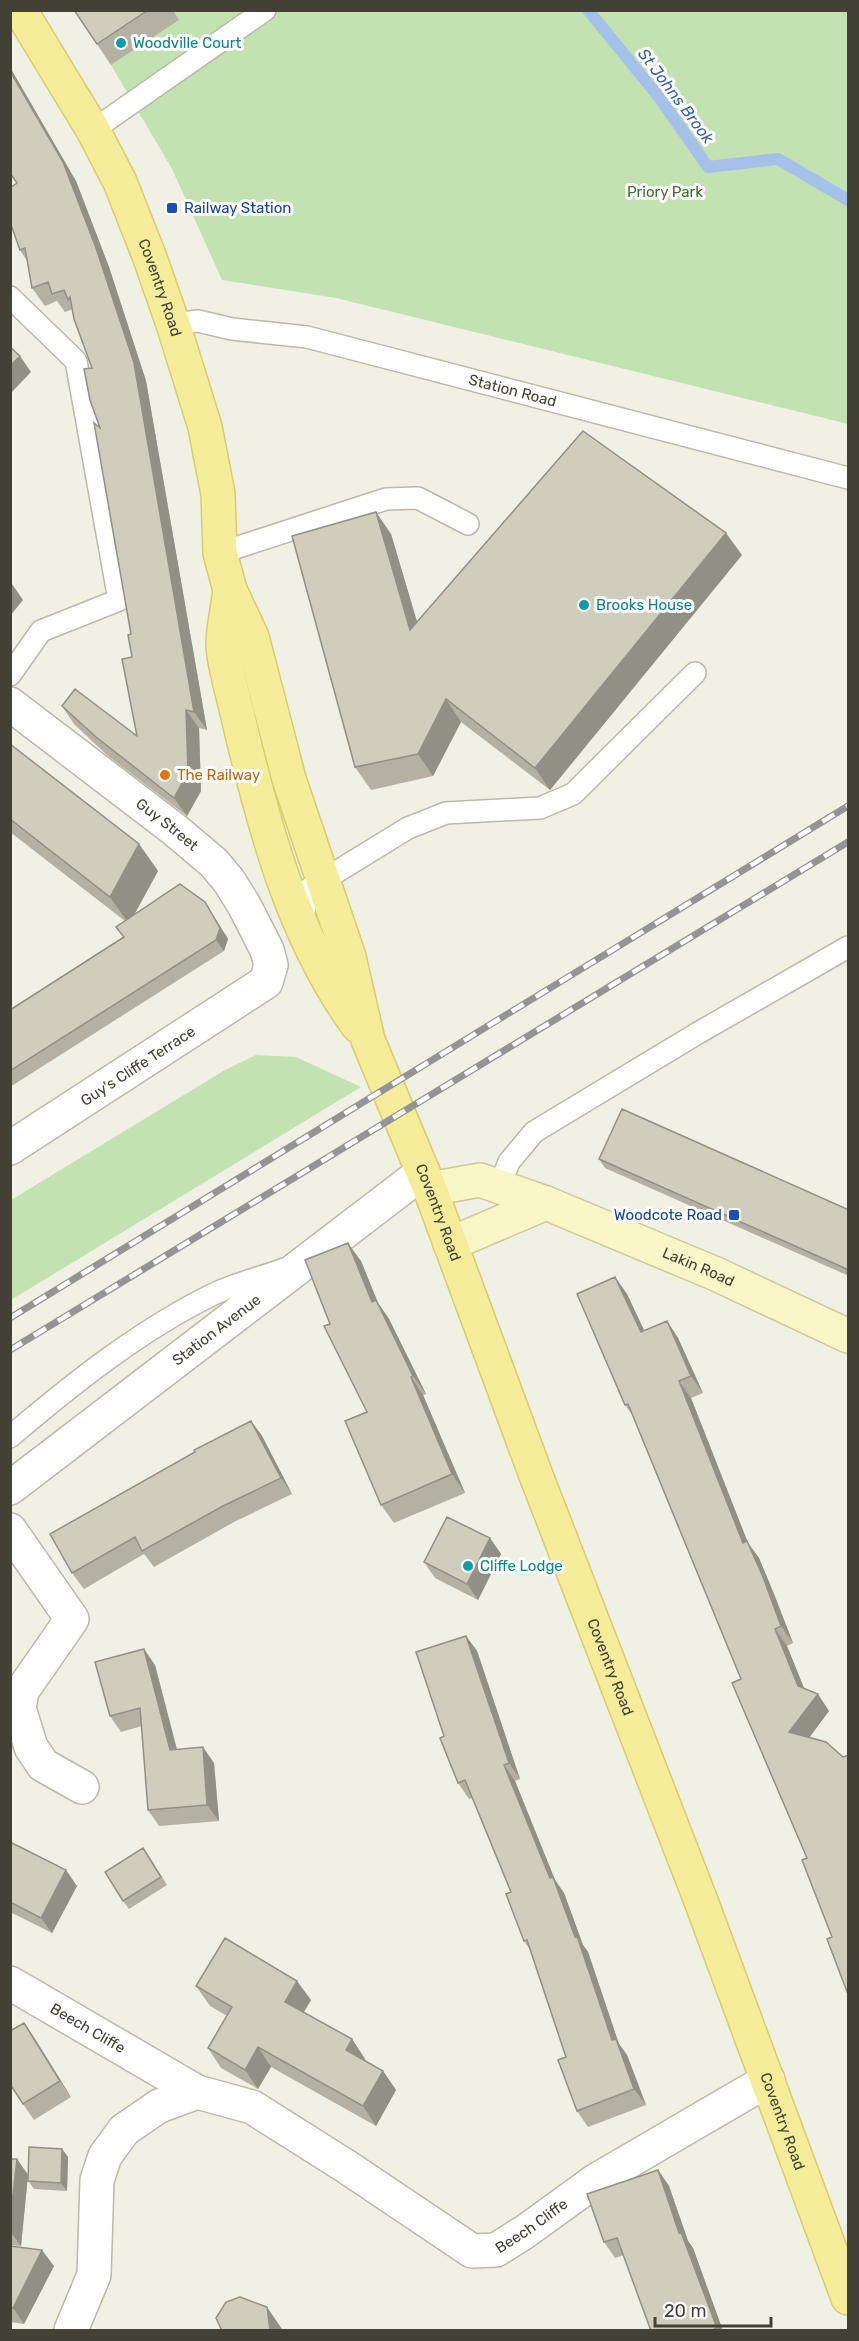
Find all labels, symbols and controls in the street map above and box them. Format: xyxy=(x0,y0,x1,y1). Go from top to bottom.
place label: Woodville Court xyxy=(133,34,241,52)
marker: Woodville Court xyxy=(114,36,128,50)
water label: St Johns Brook xyxy=(634,45,718,148)
park label: Priory Park xyxy=(627,183,703,201)
place label: Railway Station xyxy=(184,199,291,217)
marker: Railway Station xyxy=(165,201,179,215)
street label: Coventry Road xyxy=(134,236,185,339)
street label: Station Road xyxy=(467,371,558,411)
place label: Brooks House xyxy=(596,596,692,614)
marker: Brooks House xyxy=(577,598,591,612)
place label: The Railway xyxy=(177,766,260,784)
marker: The Railway xyxy=(158,768,172,782)
street label: Guy Street xyxy=(132,794,202,855)
street label: Guy's Cliffe Terrace xyxy=(77,1022,199,1110)
street label: Coventry Road xyxy=(412,1161,465,1264)
place label: Woodcote Road xyxy=(614,1206,722,1224)
marker: Woodcote Road xyxy=(727,1208,741,1222)
street label: Lakin Road xyxy=(660,1244,737,1290)
street label: Station Avenue xyxy=(169,1290,264,1370)
place label: Cliffe Lodge xyxy=(480,1557,563,1575)
marker: Cliffe Lodge xyxy=(461,1559,475,1573)
street label: Coventry Road xyxy=(583,1616,637,1718)
street label: Beech Cliffe xyxy=(47,1999,129,2057)
street label: Coventry Road xyxy=(756,2070,809,2173)
street label: Beech Cliffe xyxy=(492,2195,571,2257)
scale bar xyxy=(655,2290,770,2328)
text: 20 m xyxy=(664,2300,706,2322)

